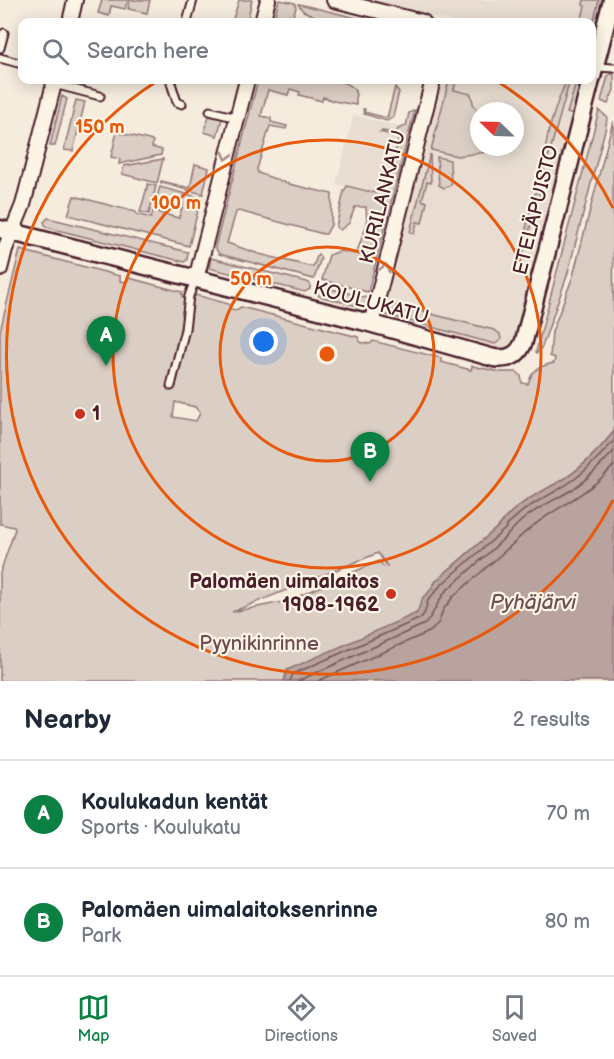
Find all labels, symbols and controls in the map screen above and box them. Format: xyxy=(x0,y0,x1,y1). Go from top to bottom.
search box xyxy=(18,18,596,84)
icon: search xyxy=(39,35,72,68)
text: Search here xyxy=(87,38,209,65)
north arrow xyxy=(470,102,524,156)
text: 150 m xyxy=(75,117,125,138)
street label: KURILANKATU xyxy=(355,128,411,266)
street label: ETELÄPUISTO xyxy=(508,143,564,277)
one-way arrow xyxy=(222,151,235,161)
text: 100 m xyxy=(151,193,201,214)
one-way arrow xyxy=(378,263,391,273)
text: 50 m xyxy=(230,269,272,290)
street label: KOULUKATU xyxy=(311,276,431,330)
pin: A xyxy=(86,316,126,366)
your location xyxy=(249,327,278,356)
centre of rings xyxy=(317,344,337,364)
place label: 1 xyxy=(92,402,100,426)
marker: 1 xyxy=(73,407,87,421)
pin: B xyxy=(350,432,389,482)
place label: Palomäen uimalaitos 1908-1962 xyxy=(189,570,379,617)
marker: Palomäen uimalaitos 1908-1962 xyxy=(384,587,398,601)
water label: Pyhäjärvi xyxy=(490,590,577,615)
park label: Pyynikinrinne xyxy=(199,632,319,656)
text: Nearby xyxy=(24,705,111,736)
text: 2 results xyxy=(513,708,590,732)
text: Koulukadun kentät xyxy=(81,789,268,816)
text: A xyxy=(37,802,50,826)
text: 70 m xyxy=(546,802,590,826)
text: Sports · Koulukatu xyxy=(81,816,241,840)
text: Palomäen uimalaitoksenrinne xyxy=(81,897,378,924)
text: B xyxy=(36,910,51,934)
text: 80 m xyxy=(545,910,590,934)
text: Park xyxy=(81,924,121,948)
tab: Map xyxy=(77,991,110,1046)
tab: Directions xyxy=(264,991,338,1046)
tab: Saved xyxy=(492,991,537,1046)

